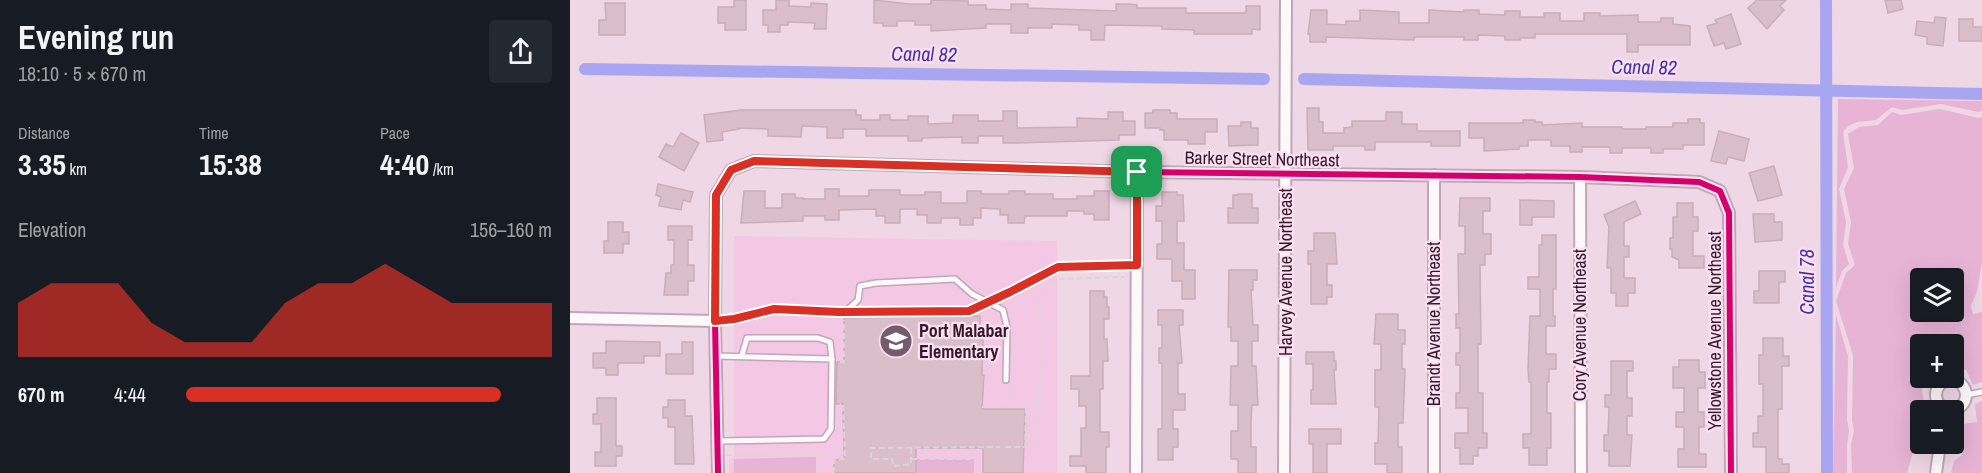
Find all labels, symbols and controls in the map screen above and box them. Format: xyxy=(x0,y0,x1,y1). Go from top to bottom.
text: Evening run xyxy=(18,15,174,59)
button: share xyxy=(489,20,552,83)
water label: Canal 82 xyxy=(891,39,958,68)
water label: Canal 82 xyxy=(1611,52,1678,81)
text: 18:10 · 5 × 670 m xyxy=(18,60,146,87)
text: Distance xyxy=(18,122,70,144)
text: Time xyxy=(199,122,229,144)
text: Pace xyxy=(380,122,410,144)
text: 3.35 xyxy=(18,144,66,184)
text: 15:38 xyxy=(199,144,262,184)
text: 4:40 xyxy=(380,144,429,184)
street label: Barker Street Northeast xyxy=(1184,145,1340,172)
pin xyxy=(1111,146,1162,197)
icon: arrive xyxy=(1120,155,1153,188)
text: km xyxy=(66,158,87,180)
text: /km xyxy=(429,158,454,180)
street label: Harvey Avenue Northeast xyxy=(1273,188,1298,356)
text: Elevation xyxy=(18,216,86,243)
text: 156–160 m xyxy=(470,216,552,243)
street label: Yellowstone Avenue Northeast xyxy=(1702,231,1727,431)
street label: Brandt Avenue Northeast xyxy=(1421,242,1446,406)
street label: Cory Avenue Northeast xyxy=(1567,249,1592,401)
water label: Canal 78 xyxy=(1793,249,1820,315)
map controls xyxy=(1910,268,1964,454)
button: layers xyxy=(1910,268,1964,322)
place label: Port Malabar Elementary xyxy=(919,318,1009,364)
school or university icon: Port Malabar Elementary xyxy=(878,323,914,359)
button: + xyxy=(1910,334,1964,388)
text: 670 m xyxy=(18,381,65,408)
text: 4:44 xyxy=(114,381,146,408)
button: − xyxy=(1910,400,1964,454)

